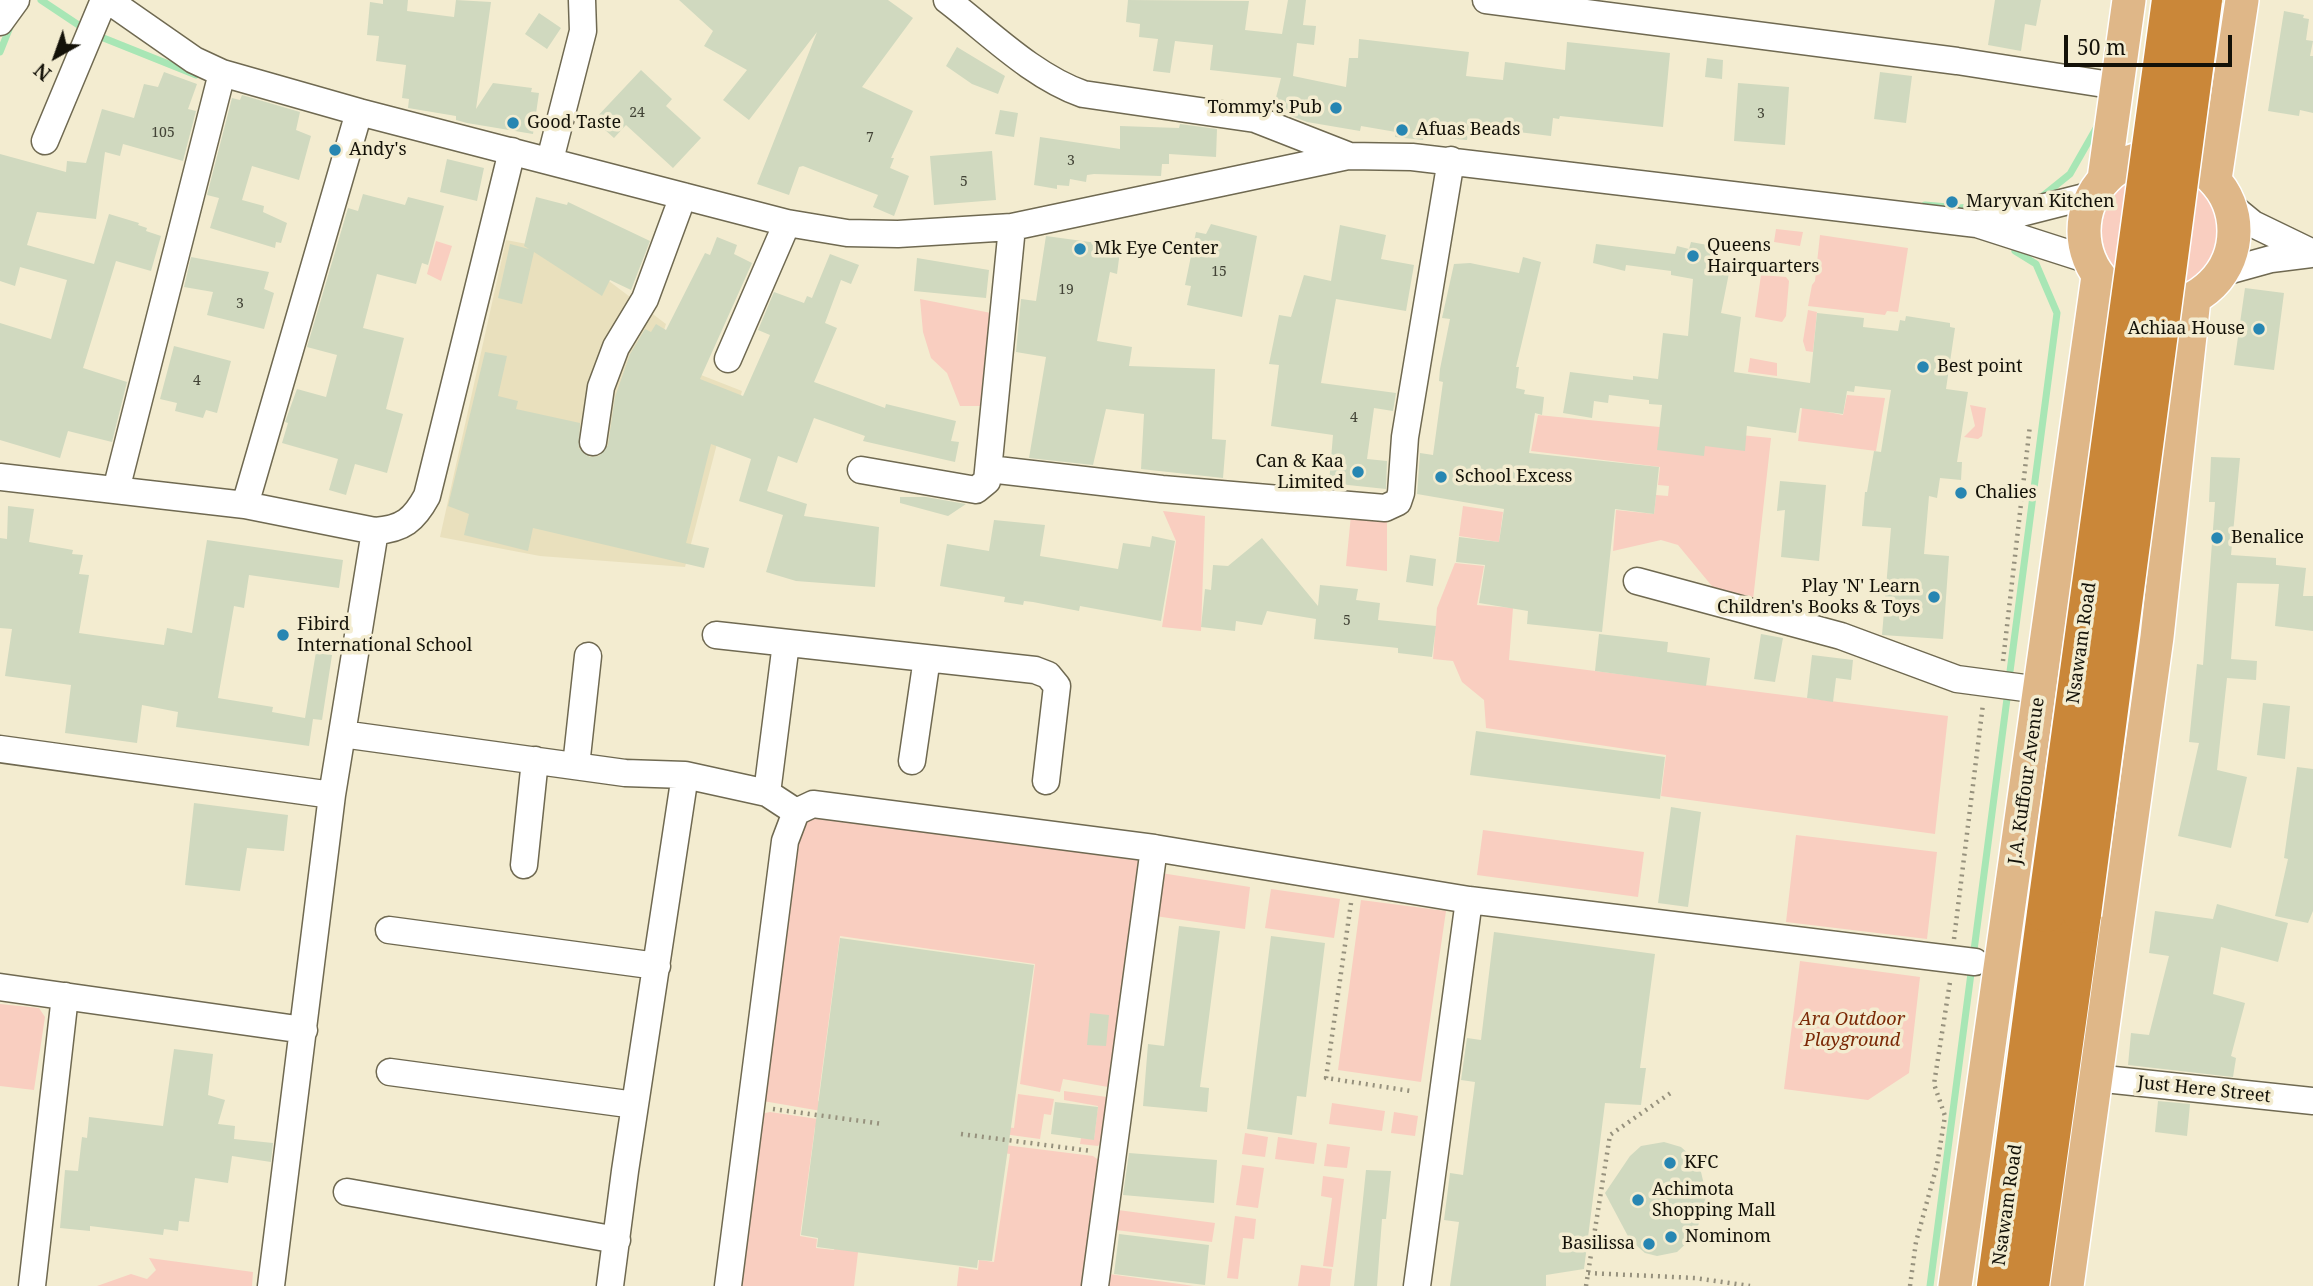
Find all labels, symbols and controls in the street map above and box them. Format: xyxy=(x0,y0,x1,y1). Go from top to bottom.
north arrow xyxy=(21,21,91,91)
scale bar xyxy=(2068,21,2236,65)
text: 50 m xyxy=(2077,33,2126,61)
text: N xyxy=(28,57,57,87)
place label: Tommy's Pub xyxy=(1208,97,1322,119)
marker: Tommy's Pub xyxy=(1328,100,1344,116)
house number: 24 xyxy=(629,105,645,121)
house number: 3 xyxy=(1757,106,1765,122)
place label: Good Taste xyxy=(527,112,621,134)
marker: Good Taste xyxy=(505,115,521,131)
place label: Afuas Beads xyxy=(1416,119,1520,141)
marker: Afuas Beads xyxy=(1394,122,1410,138)
house number: 105 xyxy=(151,125,175,141)
house number: 7 xyxy=(866,130,874,146)
place label: Andy's xyxy=(349,139,407,161)
marker: Andy's xyxy=(327,142,343,158)
house number: 3 xyxy=(1067,153,1075,169)
house number: 5 xyxy=(960,174,968,190)
place label: Maryvan Kitchen xyxy=(1966,191,2115,213)
marker: Maryvan Kitchen xyxy=(1944,194,1960,210)
place label: Queens Hairquarters xyxy=(1707,235,1819,278)
place label: Mk Eye Center xyxy=(1094,238,1219,260)
marker: Mk Eye Center xyxy=(1072,241,1088,257)
marker: Queens Hairquarters xyxy=(1685,248,1701,264)
house number: 15 xyxy=(1211,264,1227,280)
house number: 19 xyxy=(1058,282,1074,298)
house number: 3 xyxy=(236,296,244,312)
place label: Achiaa House xyxy=(2128,318,2245,340)
marker: Achiaa House xyxy=(2251,321,2267,337)
place label: Best point xyxy=(1937,356,2023,378)
marker: Best point xyxy=(1915,359,1931,375)
house number: 4 xyxy=(193,373,201,389)
house number: 4 xyxy=(1350,410,1358,426)
place label: Can & Kaa Limited xyxy=(1256,451,1344,494)
marker: Can & Kaa Limited xyxy=(1350,464,1366,480)
place label: School Excess xyxy=(1455,466,1572,488)
marker: School Excess xyxy=(1433,469,1449,485)
place label: Chalies xyxy=(1975,482,2037,504)
marker: Chalies xyxy=(1953,485,1969,501)
place label: Benalice xyxy=(2231,527,2304,549)
marker: Benalice xyxy=(2209,530,2225,546)
place label: Play 'N' Learn Children's Books & Toys xyxy=(1717,576,1920,618)
street label: Nsawam Road xyxy=(2063,581,2101,705)
marker: Play 'N' Learn Children's Books & Toys xyxy=(1926,589,1942,605)
house number: 5 xyxy=(1343,613,1351,629)
place label: Fibird International School xyxy=(297,614,472,656)
marker: Fibird International School xyxy=(275,627,291,643)
street label: J.A. Kuffour Avenue xyxy=(2005,696,2049,866)
park label: Ara Outdoor Playground xyxy=(1799,1009,1905,1052)
street label: Just Here Street xyxy=(2136,1072,2272,1108)
street label: Nsawam Road xyxy=(1989,1143,2027,1267)
place label: KFC xyxy=(1684,1152,1718,1174)
marker: KFC xyxy=(1662,1155,1678,1171)
place label: Achimota Shopping Mall xyxy=(1652,1179,1776,1222)
marker: Achimota Shopping Mall xyxy=(1630,1192,1646,1208)
place label: Nominom xyxy=(1685,1226,1771,1248)
marker: Nominom xyxy=(1663,1229,1679,1245)
place label: Basilissa xyxy=(1562,1233,1635,1255)
marker: Basilissa xyxy=(1641,1236,1657,1252)

